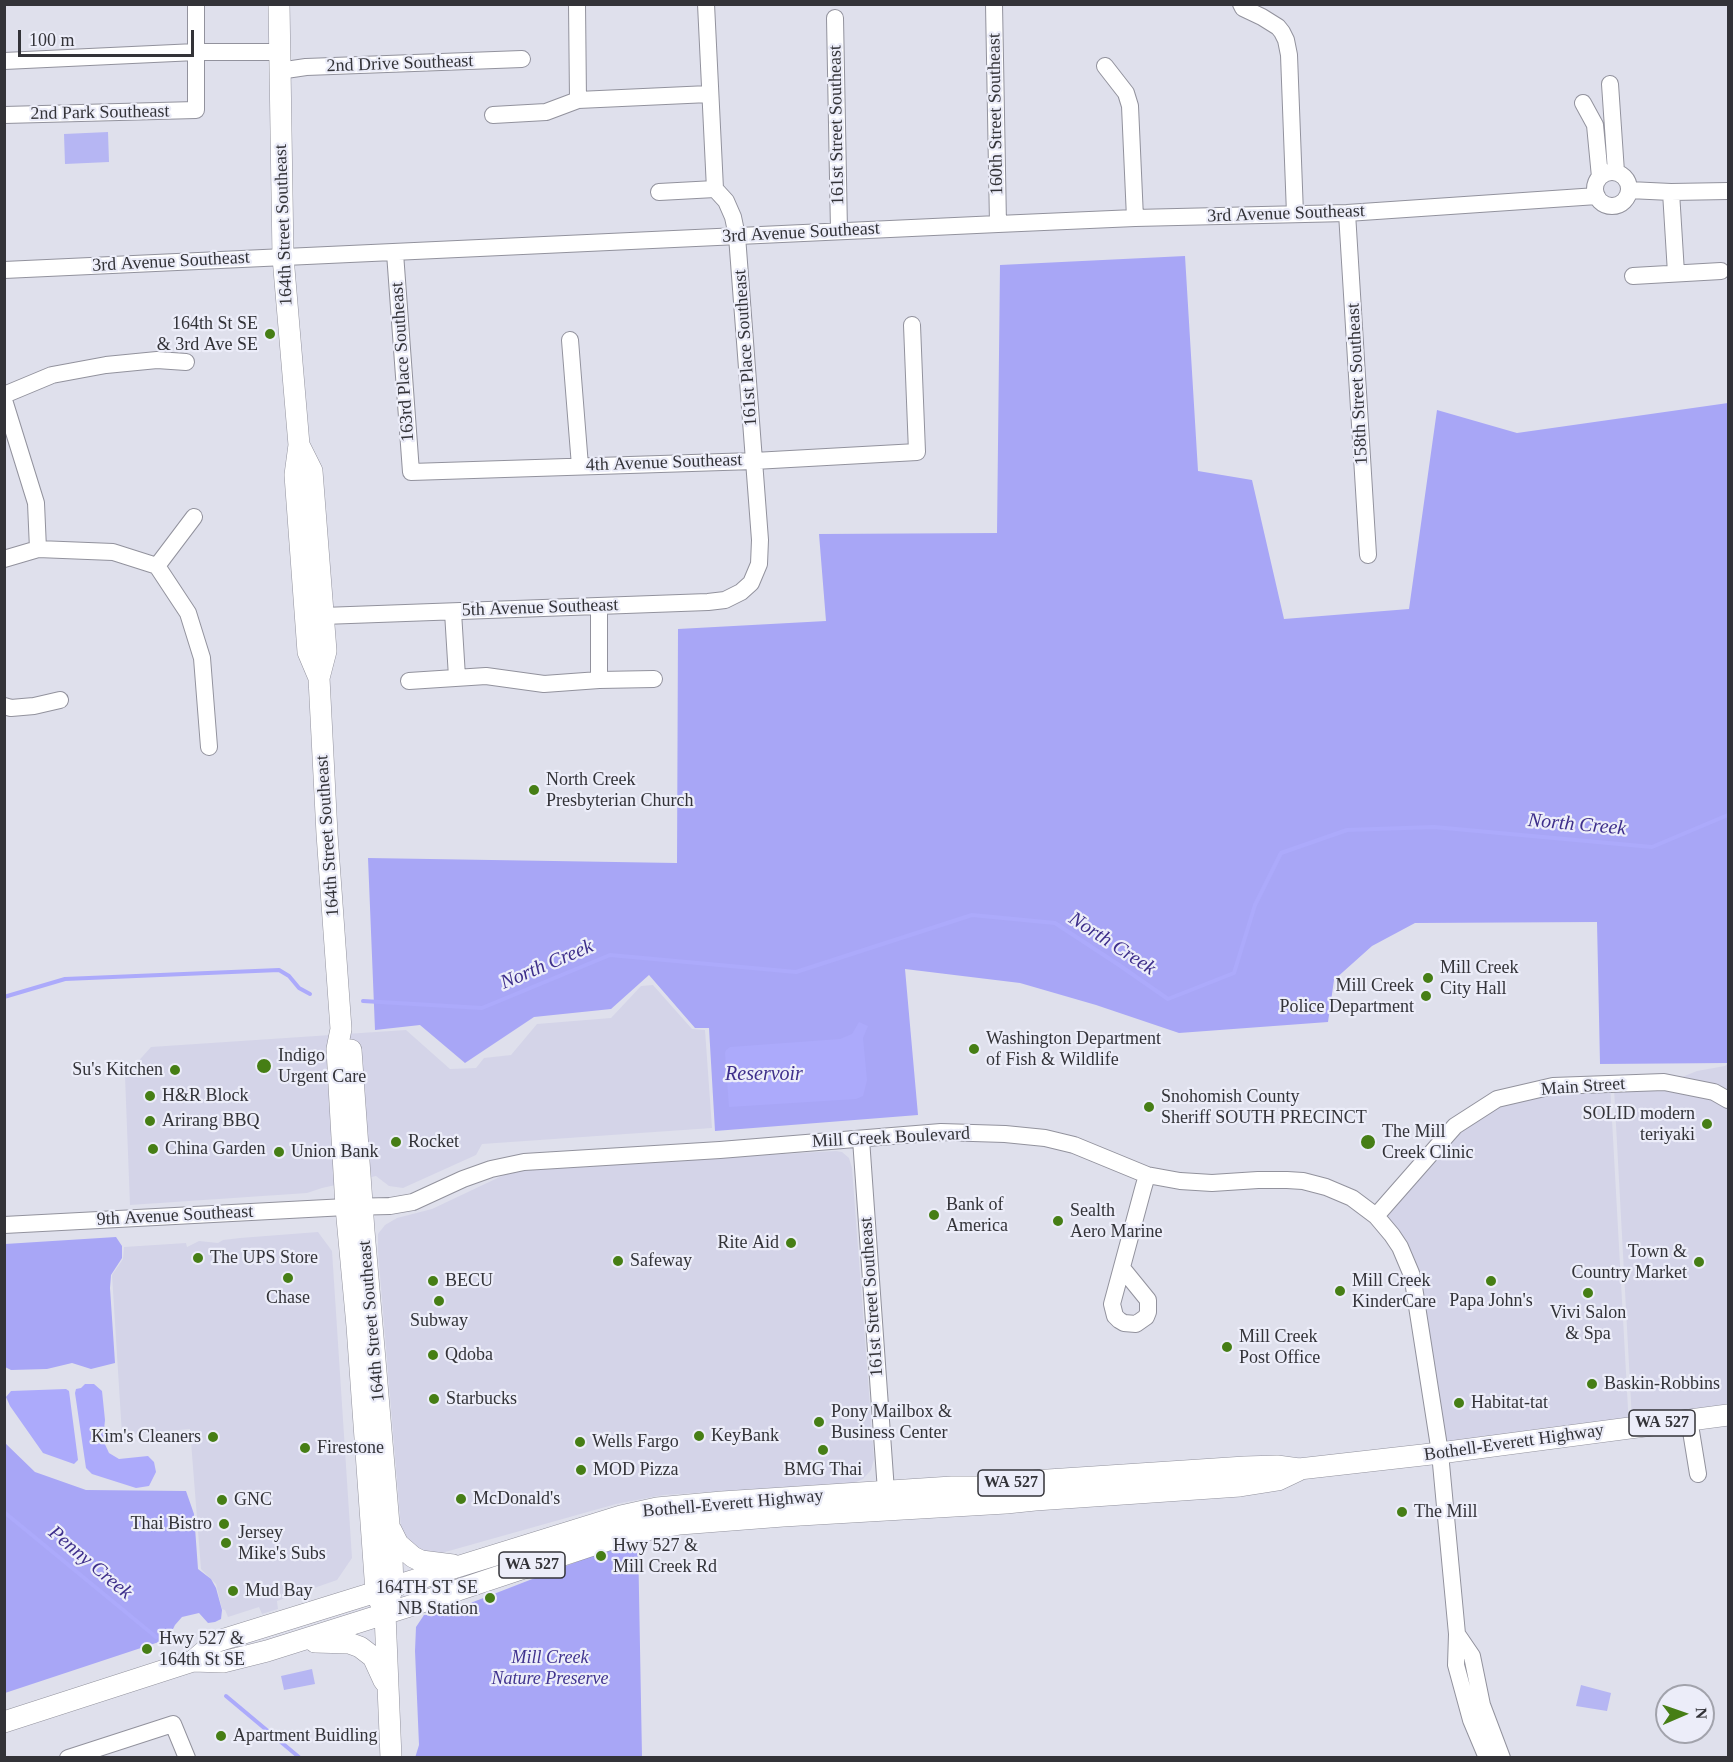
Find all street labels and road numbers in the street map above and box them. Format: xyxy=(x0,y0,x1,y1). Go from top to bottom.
street label: 160th Street Southeast xyxy=(984,33,1008,195)
street label: 161st Street Southeast xyxy=(825,45,849,205)
street label: 2nd Drive Southeast xyxy=(326,51,474,77)
street label: 2nd Park Southeast xyxy=(30,101,170,125)
street label: 164th Street Southeast xyxy=(270,144,298,306)
street label: 3rd Avenue Southeast xyxy=(1207,200,1365,228)
street label: 3rd Avenue Southeast xyxy=(722,218,880,248)
street label: 3rd Avenue Southeast xyxy=(92,247,250,277)
street label: 161st Place Southeast xyxy=(730,269,762,427)
street label: 163rd Place Southeast xyxy=(387,281,419,443)
street label: 158th Street Southeast xyxy=(1343,303,1373,465)
street label: 4th Avenue Southeast xyxy=(585,449,743,477)
street label: 5th Avenue Southeast xyxy=(461,594,619,622)
street label: 164th Street Southeast xyxy=(312,754,344,918)
street label: Main Street xyxy=(1540,1073,1626,1101)
street label: Mill Creek Boulevard xyxy=(812,1123,970,1153)
street label: 9th Avenue Southeast xyxy=(96,1201,254,1231)
street label: 161st Street Southeast xyxy=(856,1216,888,1378)
street label: 164th Street Southeast xyxy=(354,1239,390,1403)
road number: WA 527 xyxy=(1629,1410,1695,1436)
street label: Bothell-Everett Highway xyxy=(1423,1420,1605,1466)
road number: WA 527 xyxy=(978,1470,1044,1496)
street label: Bothell-Everett Highway xyxy=(642,1485,824,1523)
road number: WA 527 xyxy=(499,1552,565,1578)

